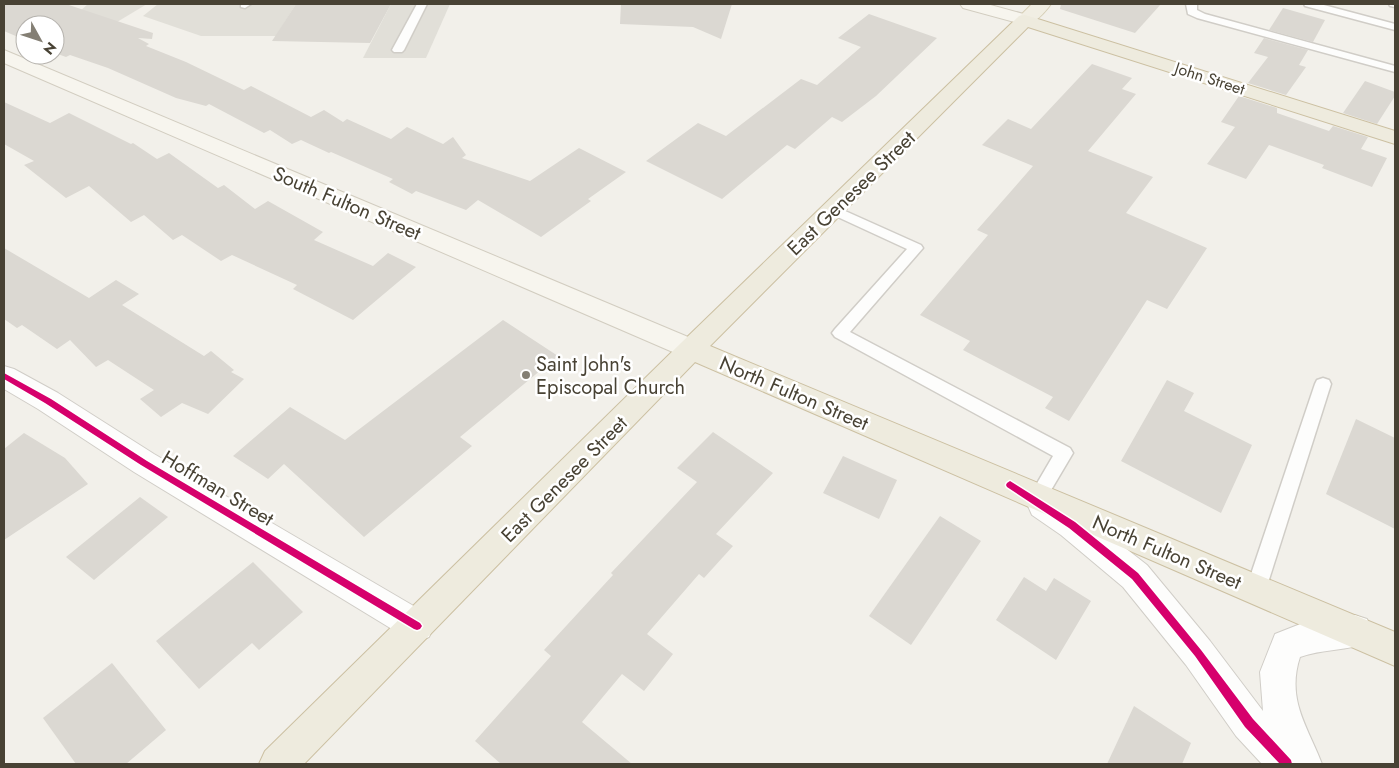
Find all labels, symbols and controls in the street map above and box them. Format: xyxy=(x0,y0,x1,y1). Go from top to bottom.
north arrow xyxy=(15,15,65,65)
text: N xyxy=(39,38,61,59)
street label: John Street xyxy=(1170,56,1248,101)
street label: East Genesee Street xyxy=(781,124,922,262)
street label: South Fulton Street xyxy=(268,159,426,248)
street label: North Fulton Street xyxy=(715,349,873,438)
place label: Saint John's Episcopal Church xyxy=(536,350,685,402)
marker: Saint John's Episcopal Church xyxy=(520,369,532,381)
street label: East Genesee Street xyxy=(495,409,634,549)
street label: Hoffman Street xyxy=(156,444,279,533)
street label: North Fulton Street xyxy=(1088,508,1246,597)

